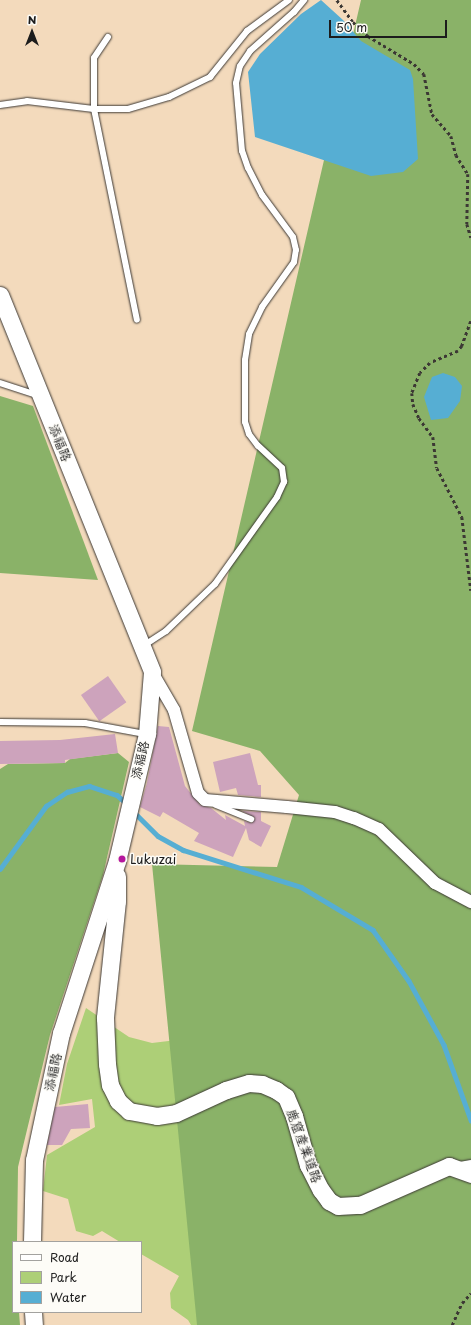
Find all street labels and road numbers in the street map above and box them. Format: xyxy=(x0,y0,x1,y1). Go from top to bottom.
street label: 添福路 xyxy=(45,422,75,464)
street label: 添福路 xyxy=(128,739,152,781)
street label: 添福路 xyxy=(41,1051,65,1093)
street label: 鹿窟產業道路 xyxy=(283,1107,325,1185)

